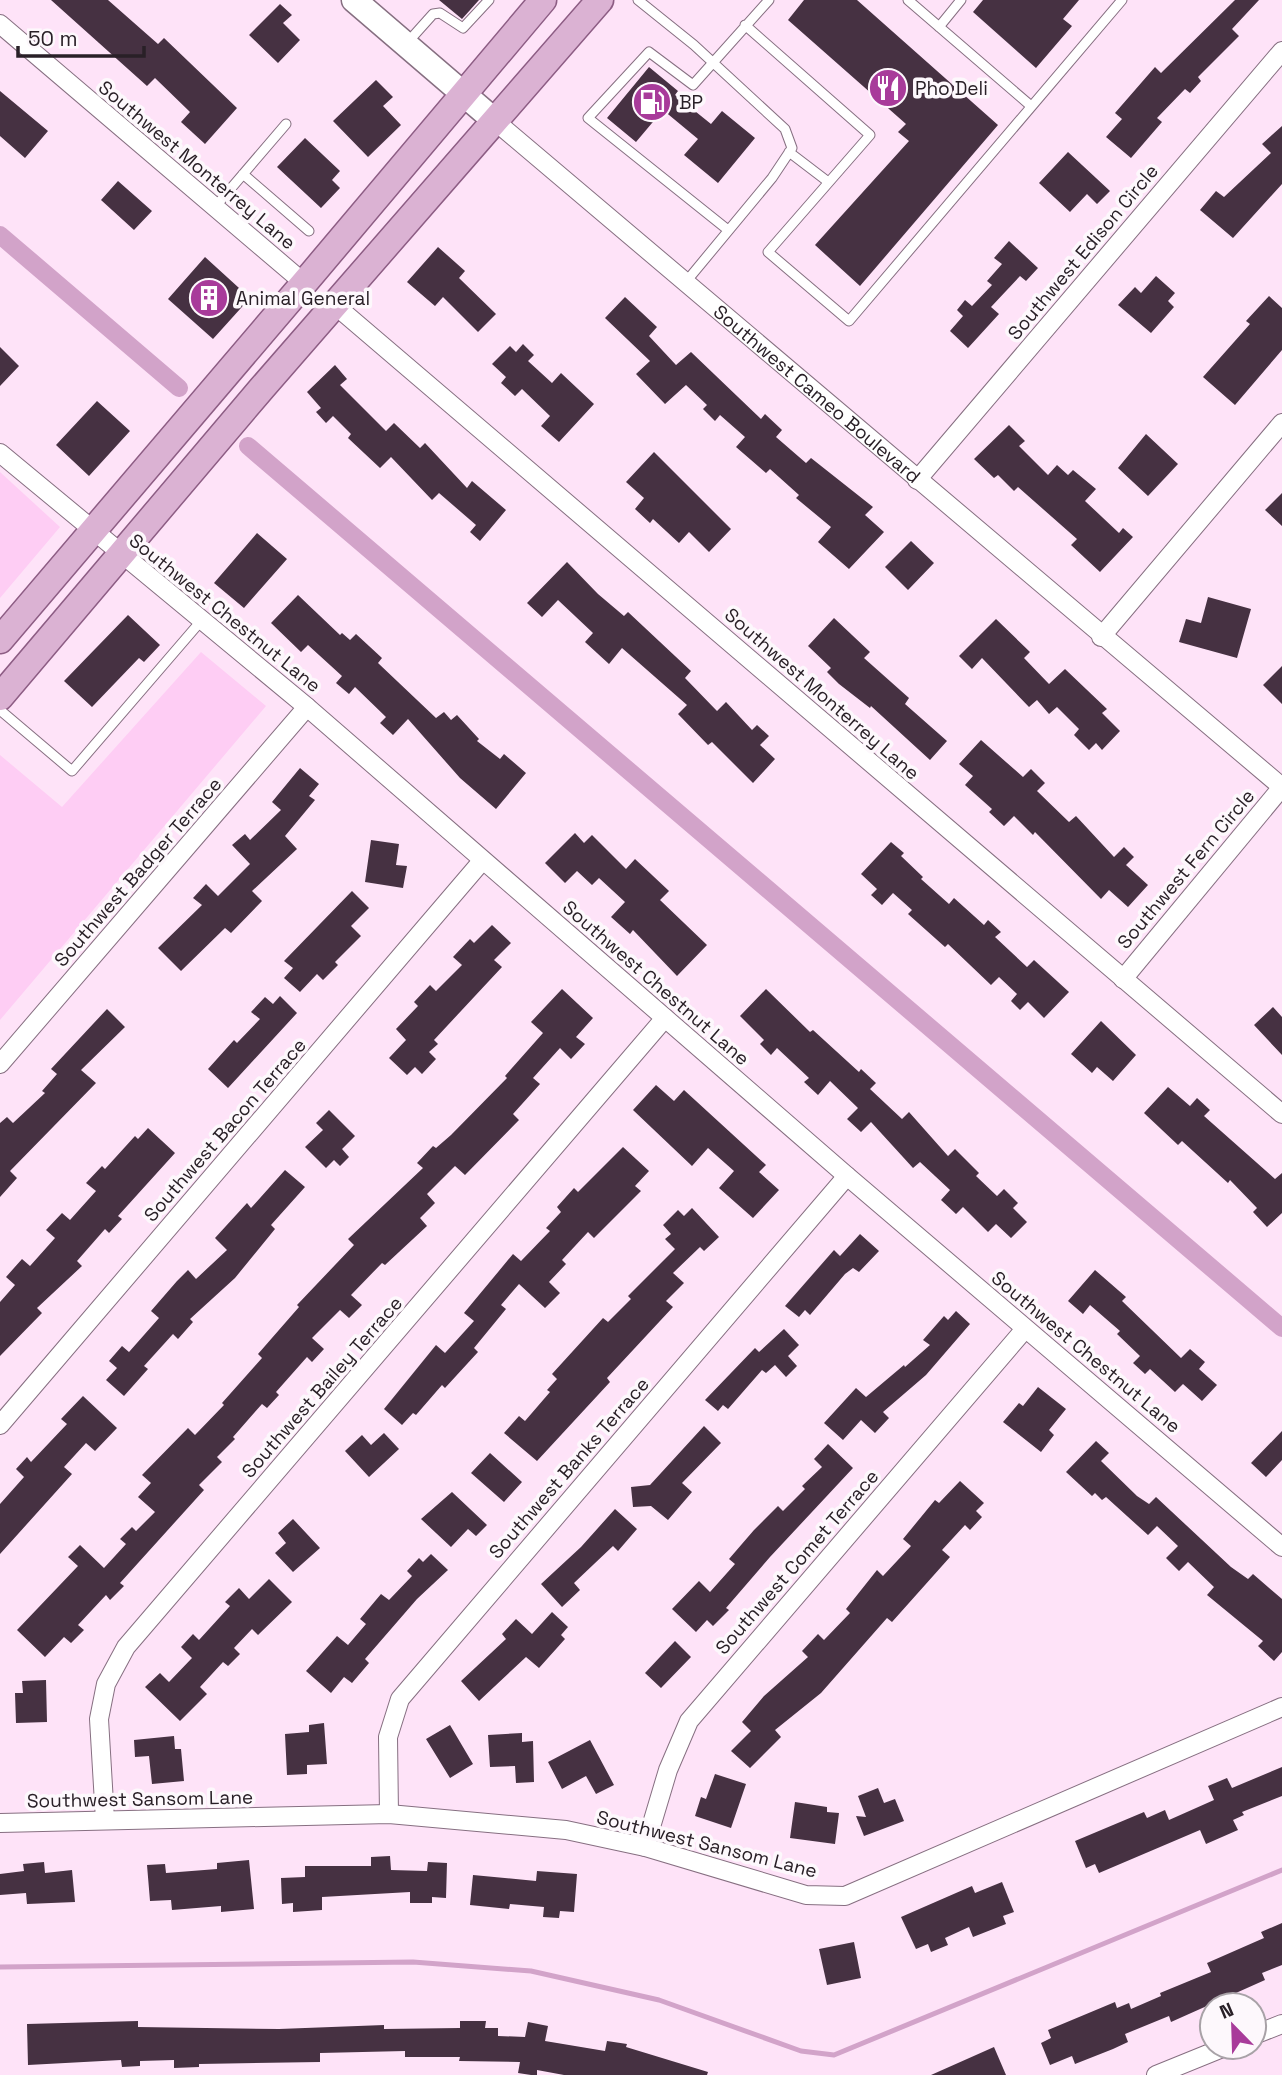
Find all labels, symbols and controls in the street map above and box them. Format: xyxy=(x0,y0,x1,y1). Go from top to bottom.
scale bar xyxy=(18,14,144,58)
text: 50 m xyxy=(28,25,78,52)
restaurant icon: Pho Deli xyxy=(867,67,909,109)
street label: Southwest Monterrey Lane xyxy=(93,75,301,255)
place label: Pho Deli xyxy=(915,76,988,101)
fuel station icon: BP xyxy=(631,81,673,123)
place label: BP xyxy=(679,90,703,115)
street label: Southwest Edison Circle xyxy=(1002,159,1164,345)
building icon: Animal General xyxy=(188,277,230,319)
place label: Animal General xyxy=(236,286,370,311)
street label: Southwest Cameo Boulevard xyxy=(708,299,926,488)
street label: Southwest Chestnut Lane xyxy=(124,528,326,698)
street label: Southwest Monterrey Lane xyxy=(719,603,925,785)
street label: Southwest Badger Terrace xyxy=(49,772,227,972)
street label: Southwest Fern Circle xyxy=(1112,784,1260,954)
street label: Southwest Chestnut Lane xyxy=(557,895,755,1071)
street label: Southwest Bacon Terrace xyxy=(138,1033,312,1227)
street label: Southwest Chestnut Lane xyxy=(986,1265,1186,1439)
street label: Southwest Bailey Terrace xyxy=(236,1291,408,1483)
street label: Southwest Banks Terrace xyxy=(483,1372,655,1564)
street label: Southwest Comet Terrace xyxy=(710,1464,884,1660)
street label: Southwest Sansom Lane xyxy=(27,1785,253,1813)
street label: Southwest Sansom Lane xyxy=(594,1804,820,1884)
north arrow xyxy=(1198,1991,1268,2061)
text: N xyxy=(1216,1997,1237,2025)

